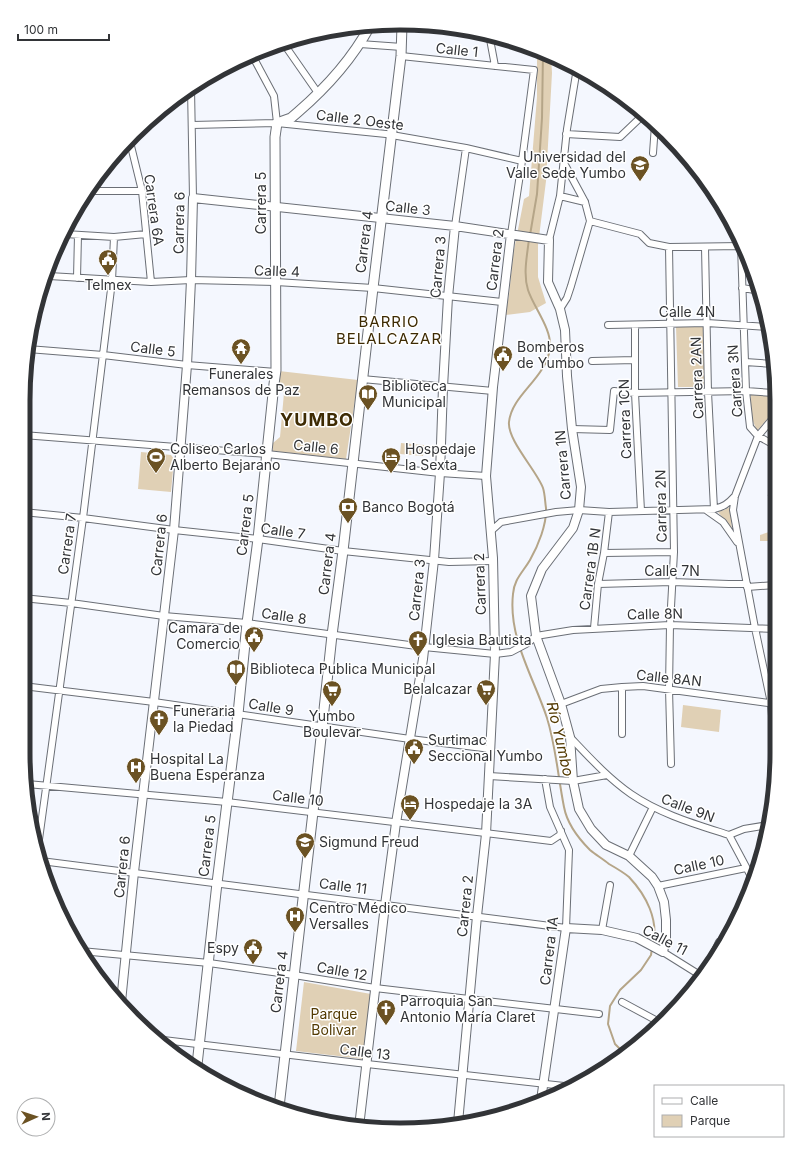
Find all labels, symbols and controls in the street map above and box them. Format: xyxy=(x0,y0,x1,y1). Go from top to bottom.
scale bar xyxy=(18,16,109,42)
text: 100 m xyxy=(24,22,58,37)
street label: Calle 1 xyxy=(435,39,479,60)
street label: Calle 2 Oeste xyxy=(315,106,405,133)
place label: Universidad del Valle Sede Yumbo xyxy=(506,148,626,181)
school or university icon: Universidad del Valle Sede Yumbo xyxy=(629,154,651,182)
street label: Carrera 5 xyxy=(252,172,269,234)
street label: Carrera 6A xyxy=(141,173,168,247)
street label: Carrera 6 xyxy=(169,192,188,254)
street label: Calle 3 xyxy=(384,197,432,218)
street label: Carrera 4 xyxy=(351,210,376,274)
street label: Carrera 2 xyxy=(482,228,507,292)
street label: Carrera 3 xyxy=(426,235,449,299)
public building icon: Telmex xyxy=(97,248,119,276)
street label: Calle 4 xyxy=(254,261,300,280)
place label: Telmex xyxy=(84,276,132,293)
street label: Calle 4N xyxy=(659,303,715,320)
district label: BARRIO BELALCAZAR xyxy=(336,312,442,348)
street label: Carrera 2AN xyxy=(687,336,706,420)
street label: Calle 5 xyxy=(129,337,177,360)
temple icon: Funerales Remansos de Paz xyxy=(230,337,252,365)
place label: Bomberos de Yumbo xyxy=(517,338,584,371)
public building icon: Bomberos de Yumbo xyxy=(492,344,514,372)
street label: Carrera 3N xyxy=(723,344,746,418)
place label: Funerales Remansos de Paz xyxy=(182,365,300,398)
place label: Biblioteca Municipal xyxy=(382,377,447,410)
street label: Carrera 1CN xyxy=(615,379,634,459)
library icon: Biblioteca Municipal xyxy=(357,383,379,411)
district label: YUMBO xyxy=(280,409,354,430)
street label: Carrera 1N xyxy=(551,429,574,501)
street label: Calle 6 xyxy=(292,436,340,457)
place label: Coliseo Carlos Alberto Bejarano xyxy=(170,440,280,473)
place label: Hospedaje la Sexta xyxy=(405,440,476,473)
sports icon: Coliseo Carlos Alberto Bejarano xyxy=(145,446,167,474)
hotel icon: Hospedaje la Sexta xyxy=(380,446,402,474)
street label: Carrera 2N xyxy=(651,469,670,543)
street label: Carrera 5 xyxy=(232,493,257,557)
bank icon: Banco Bogotá xyxy=(337,496,359,524)
place label: Banco Bogotá xyxy=(362,498,455,515)
street label: Carrera 7 xyxy=(54,512,79,576)
street label: Carrera 6 xyxy=(147,513,170,577)
street label: Calle 7 xyxy=(260,519,307,542)
street label: Carrera 1B N xyxy=(575,527,604,611)
street label: Carrera 4 xyxy=(314,532,339,596)
street label: Carrera 2 xyxy=(470,553,489,615)
street label: Carrera 3 xyxy=(405,558,428,622)
street label: Calle 7N xyxy=(644,562,700,579)
street label: Calle 8 xyxy=(260,604,308,627)
street label: Calle 8N xyxy=(627,605,683,622)
place label: Camara de Comercio xyxy=(168,619,240,652)
public building icon: Camara de Comercio xyxy=(243,625,265,653)
church icon: Iglesia Bautista xyxy=(407,629,429,657)
place label: Iglesia Bautista xyxy=(432,631,532,648)
library icon: Biblioteca Publica Municipal xyxy=(225,658,247,686)
place label: Biblioteca Publica Municipal xyxy=(250,660,435,677)
street label: Calle 8AN xyxy=(635,666,703,689)
supermarket icon: Belalcazar xyxy=(475,678,497,706)
supermarket icon: Yumbo Boulevar xyxy=(321,679,343,707)
place label: Belalcazar xyxy=(403,680,472,697)
street label: Calle 9 xyxy=(247,695,295,718)
water label: Río Yumbo xyxy=(543,700,578,778)
place label: Funeraria la Piedad xyxy=(173,702,235,735)
place label: Yumbo Boulevar xyxy=(303,707,361,740)
church icon: Funeraria la Piedad xyxy=(148,708,170,736)
place label: Surtimac Seccional Yumbo xyxy=(428,731,543,764)
public building icon: Surtimac Seccional Yumbo xyxy=(403,737,425,765)
place label: Hospital La Buena Esperanza xyxy=(150,750,265,783)
hospital icon: Hospital La Buena Esperanza xyxy=(125,756,147,784)
street label: Calle 10 xyxy=(271,786,325,809)
street label: Calle 9N xyxy=(659,790,717,826)
hotel icon: Hospedaje la 3A xyxy=(399,793,421,821)
place label: Hospedaje la 3A xyxy=(424,795,533,812)
street label: Carrera 5 xyxy=(194,814,219,878)
school or university icon: Sigmund Freud xyxy=(294,831,316,859)
place label: Sigmund Freud xyxy=(319,833,419,850)
street label: Carrera 6 xyxy=(110,835,133,899)
street label: Calle 10 xyxy=(672,851,726,878)
street label: Calle 11 xyxy=(318,874,368,897)
street label: Carrera 2 xyxy=(453,874,476,938)
place label: Centro Médico Versalles xyxy=(309,899,407,932)
hospital icon: Centro Médico Versalles xyxy=(284,905,306,933)
street label: Carrera 1A xyxy=(536,915,561,986)
street label: Calle 11 xyxy=(640,921,691,958)
public building icon: Espy xyxy=(242,937,264,965)
place label: Espy xyxy=(207,939,239,956)
street label: Carrera 4 xyxy=(266,950,291,1014)
street label: Calle 12 xyxy=(315,958,369,983)
place label: Parroquia San Antonio María Claret xyxy=(400,992,536,1025)
church icon: Parroquia San Antonio María Claret xyxy=(375,998,397,1026)
park label: Parque Bolivar xyxy=(311,1005,357,1038)
street label: Calle 13 xyxy=(339,1040,392,1063)
legend xyxy=(654,1085,784,1137)
text: Calle xyxy=(690,1093,718,1108)
north arrow xyxy=(16,1097,56,1137)
text: N xyxy=(39,1112,53,1121)
text: Parque xyxy=(690,1113,730,1128)

